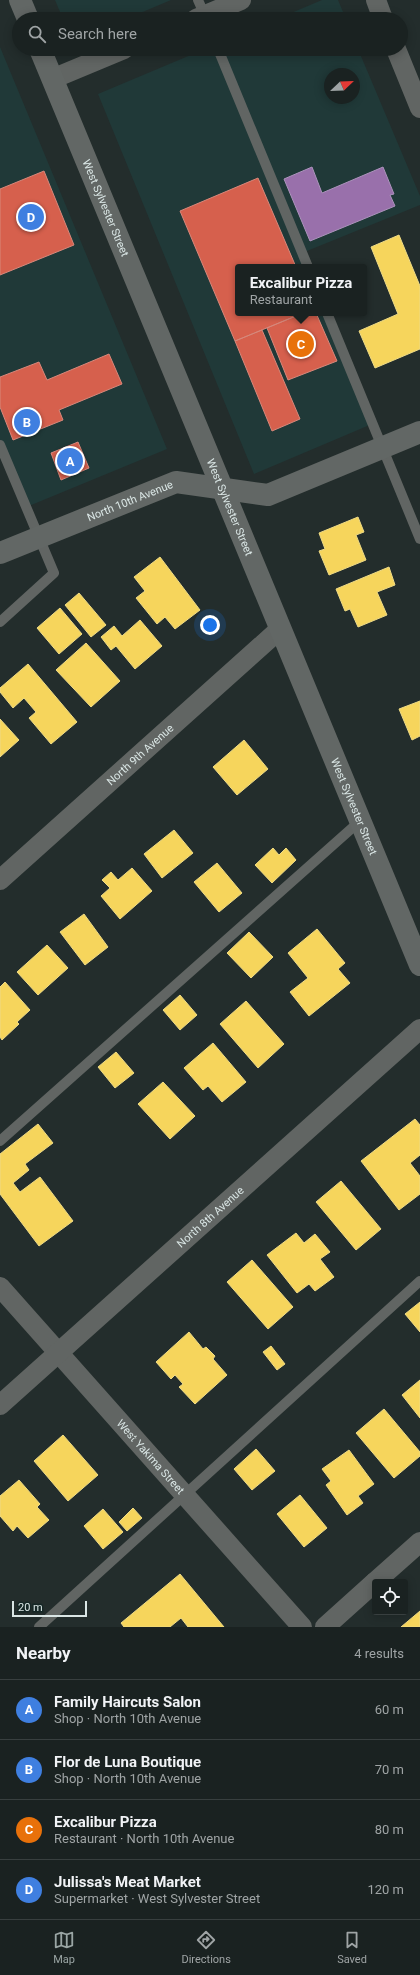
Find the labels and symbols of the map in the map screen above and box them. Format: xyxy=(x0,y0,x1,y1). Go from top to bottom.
north arrow xyxy=(324,68,360,104)
street label: West Sylvester Street xyxy=(80,158,131,259)
pin: D xyxy=(18,202,44,232)
pin: C xyxy=(288,329,314,359)
pin: B xyxy=(14,407,40,437)
pin: A xyxy=(57,446,83,476)
street label: West Sylvester Street xyxy=(204,457,256,558)
street label: North 10th Avenue xyxy=(85,478,175,524)
your location xyxy=(200,615,220,635)
street label: North 9th Avenue xyxy=(104,722,176,788)
street label: West Sylvester Street xyxy=(328,756,380,857)
street label: North 8th Avenue xyxy=(174,1184,247,1251)
street label: West Yakima Street xyxy=(114,1417,187,1497)
scale bar xyxy=(12,1599,87,1618)

